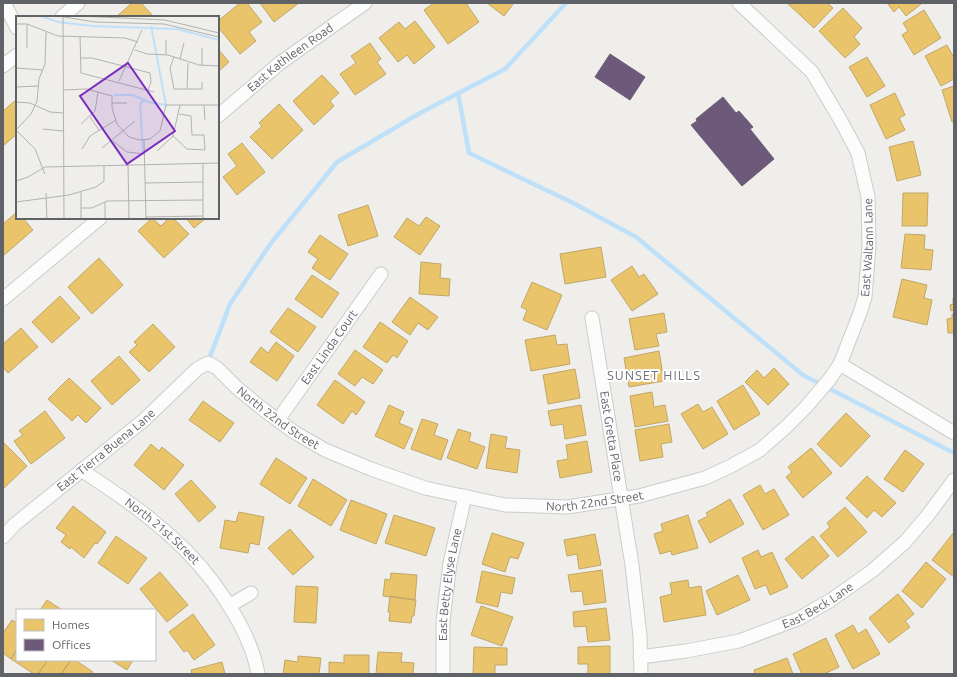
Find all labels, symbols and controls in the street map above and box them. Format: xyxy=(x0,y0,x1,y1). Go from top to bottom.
inset map xyxy=(16,16,219,219)
street label: East Kathleen Road xyxy=(244,21,335,94)
street label: East Waltann Lane xyxy=(858,198,875,297)
street label: East Linda Court xyxy=(298,307,360,387)
district label: SUNSET HILLS xyxy=(607,368,701,382)
street label: North 22nd Street xyxy=(235,384,322,451)
street label: East Gretta Place xyxy=(598,390,625,483)
street label: East Tierra Buena Lane xyxy=(54,406,158,494)
street label: North 22nd Street xyxy=(546,488,645,513)
street label: North 21st Street xyxy=(123,495,203,567)
street label: East Betty Elyse Lane xyxy=(436,527,464,641)
street label: East Beck Lane xyxy=(780,579,855,630)
legend xyxy=(16,609,156,661)
text: Homes xyxy=(52,618,90,631)
text: Offices xyxy=(52,638,91,651)

